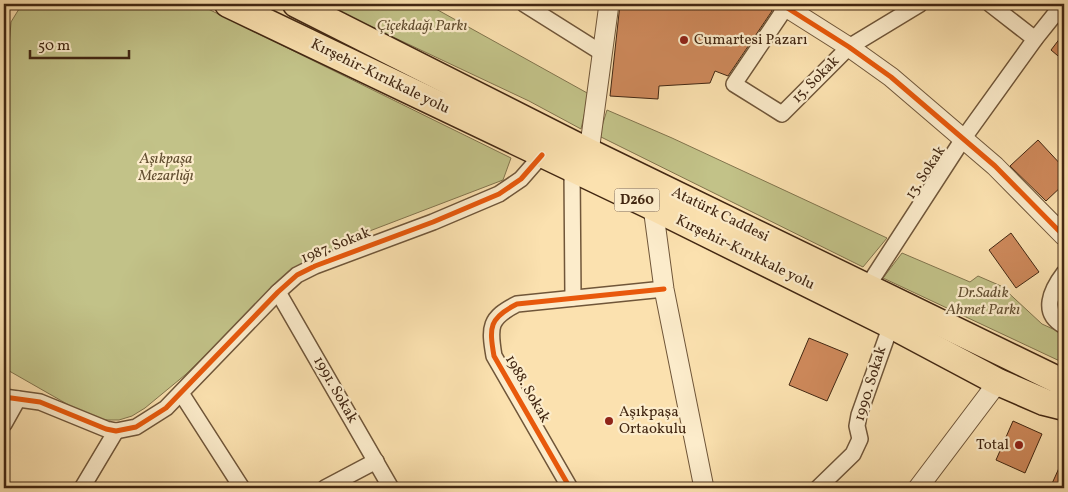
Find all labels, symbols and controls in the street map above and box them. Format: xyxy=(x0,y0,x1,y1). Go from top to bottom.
park label: Çiçekdağı Parkı xyxy=(377,16,467,37)
scale bar xyxy=(30,28,129,60)
place label: Cumartesi Pazarı xyxy=(694,30,807,51)
street label: Kırşehir-Kırıkkale yolu xyxy=(307,34,453,120)
marker: Cumartesi Pazarı xyxy=(678,34,690,46)
text: 50 m xyxy=(38,36,70,57)
street label: 15. Sokak xyxy=(788,52,844,108)
street label: 13. Sokak xyxy=(901,142,951,204)
park label: Aşıkpaşa Mezarlığı xyxy=(138,149,194,187)
street label: Atatürk Caddesi xyxy=(668,182,772,248)
road number: D260 xyxy=(614,188,660,212)
street label: Kırşehir-Kırıkkale yolu xyxy=(672,210,818,296)
street label: 1987. Sokak xyxy=(298,223,374,269)
park label: Dr.Sadık Ahmet Parkı xyxy=(945,283,1020,321)
street label: 1990. Sokak xyxy=(850,344,892,424)
street label: 1988. Sokak xyxy=(499,351,555,427)
street label: 1991. Sokak xyxy=(307,353,363,427)
place label: Aşıkpaşa Ortaokulu xyxy=(619,402,686,440)
marker: Aşıkpaşa Ortaokulu xyxy=(603,415,615,427)
place label: Total xyxy=(976,435,1009,456)
marker: Total xyxy=(1013,439,1025,451)

